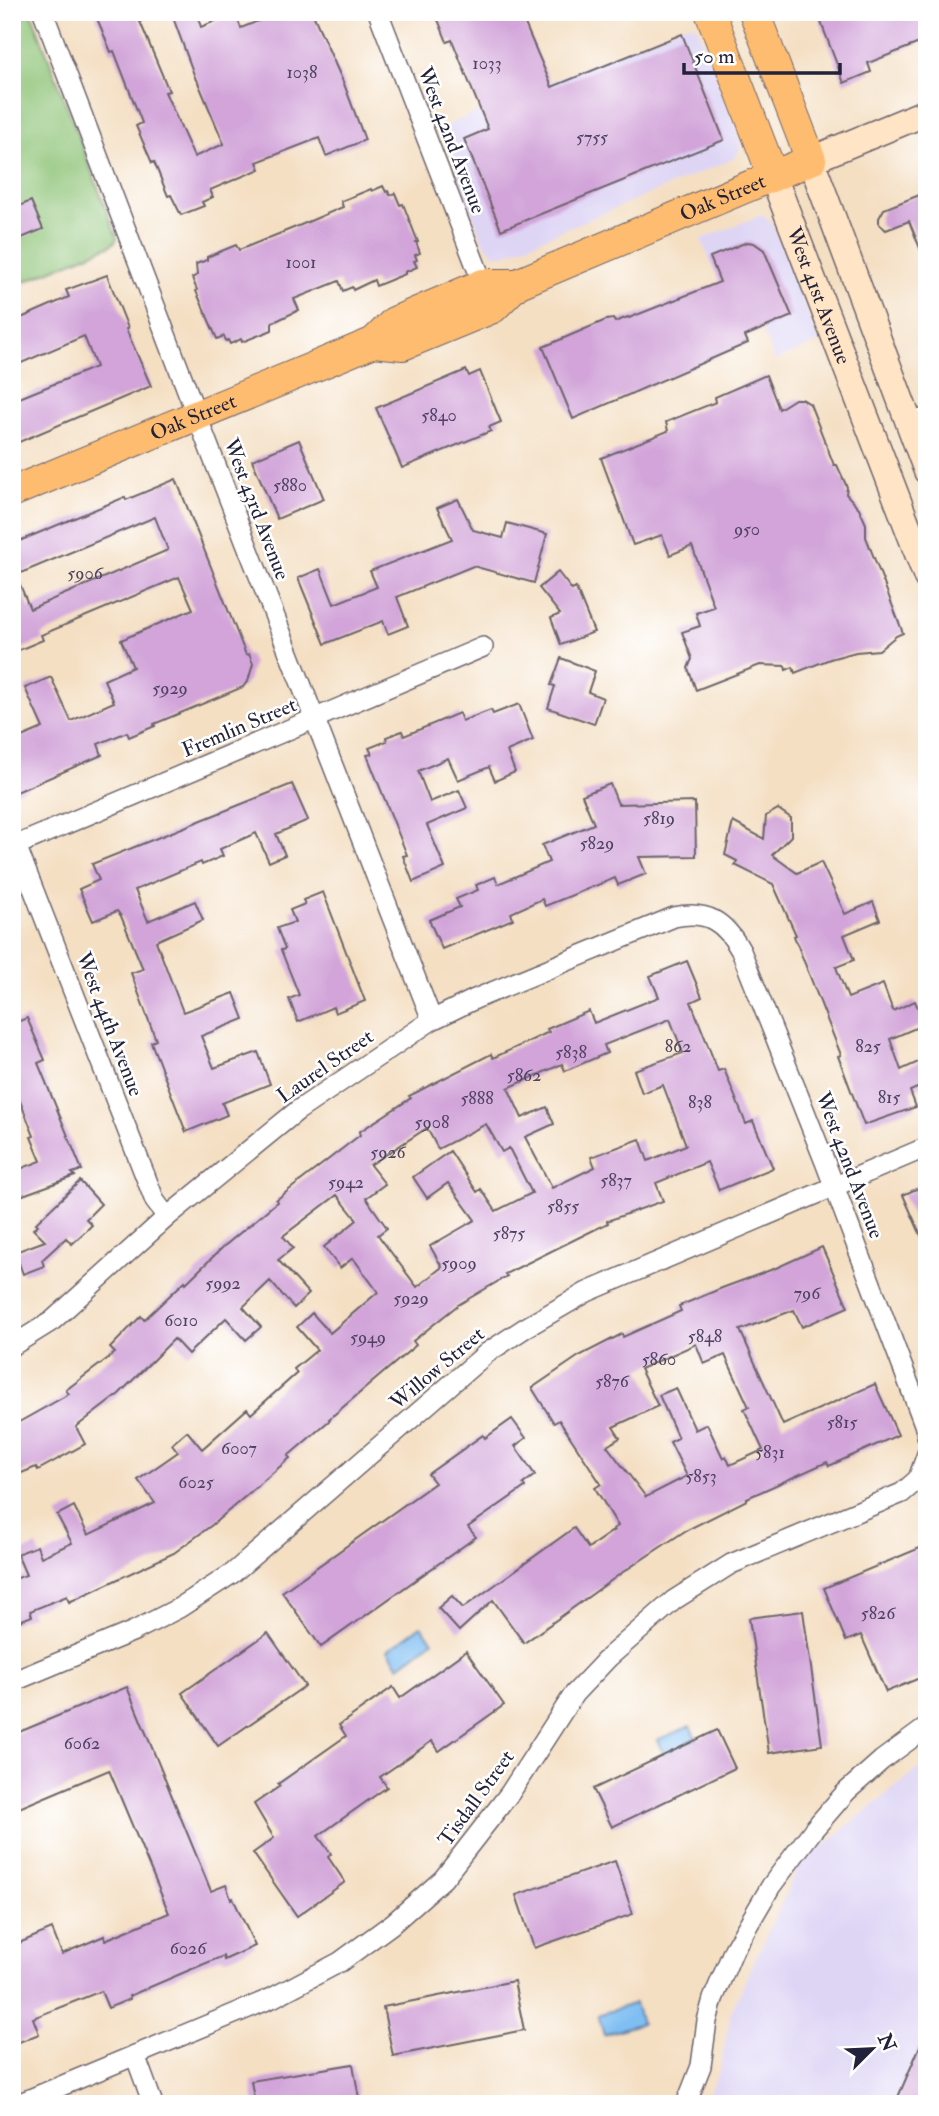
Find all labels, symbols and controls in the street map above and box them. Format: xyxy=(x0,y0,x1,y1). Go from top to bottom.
scale bar xyxy=(684,32,839,76)
text: 50 m xyxy=(694,43,735,70)
house number: 1033 xyxy=(472,52,502,75)
house number: 1038 xyxy=(287,61,317,84)
street label: West 42nd Avenue xyxy=(411,62,492,218)
house number: 5755 xyxy=(576,126,608,149)
street label: Oak Street xyxy=(676,168,770,228)
street label: West 41st Avenue xyxy=(780,222,857,368)
house number: 1001 xyxy=(285,251,317,274)
street label: Oak Street xyxy=(146,387,241,447)
house number: 5840 xyxy=(421,404,457,427)
street label: West 43rd Avenue xyxy=(217,434,296,584)
house number: 5880 xyxy=(273,474,307,497)
house number: 950 xyxy=(732,518,760,541)
house number: 5906 xyxy=(67,562,104,585)
house number: 5929 xyxy=(152,677,188,700)
street label: Fremlin Street xyxy=(178,691,301,764)
house number: 5819 xyxy=(643,807,675,830)
house number: 5829 xyxy=(580,832,614,855)
street label: West 44th Avenue xyxy=(69,947,150,1100)
street label: Laurel Street xyxy=(272,1023,379,1109)
house number: 862 xyxy=(665,1035,691,1058)
house number: 825 xyxy=(855,1035,881,1058)
house number: 5838 xyxy=(555,1041,587,1064)
house number: 5862 xyxy=(507,1064,541,1087)
house number: 815 xyxy=(878,1086,900,1109)
house number: 5888 xyxy=(460,1087,494,1110)
street label: West 42nd Avenue xyxy=(809,1087,890,1243)
house number: 838 xyxy=(688,1091,712,1114)
house number: 5908 xyxy=(415,1111,449,1134)
house number: 5926 xyxy=(370,1141,407,1164)
house number: 5837 xyxy=(600,1169,632,1192)
house number: 5942 xyxy=(328,1171,364,1194)
house number: 5855 xyxy=(547,1195,579,1218)
house number: 5875 xyxy=(493,1222,525,1245)
house number: 5909 xyxy=(441,1252,477,1275)
house number: 5992 xyxy=(205,1272,241,1295)
house number: 796 xyxy=(794,1282,821,1305)
house number: 5929 xyxy=(393,1287,429,1310)
house number: 6010 xyxy=(164,1309,198,1332)
street label: Willow Street xyxy=(384,1321,490,1417)
house number: 5848 xyxy=(688,1325,722,1348)
house number: 5949 xyxy=(350,1326,386,1349)
house number: 5860 xyxy=(642,1348,676,1371)
house number: 5876 xyxy=(595,1370,630,1393)
house number: 5815 xyxy=(827,1411,857,1434)
house number: 6007 xyxy=(221,1437,257,1460)
house number: 5831 xyxy=(755,1441,785,1464)
house number: 5853 xyxy=(685,1465,717,1488)
house number: 6025 xyxy=(178,1471,214,1494)
house number: 5826 xyxy=(861,1602,896,1625)
house number: 6062 xyxy=(64,1732,100,1755)
street label: Tisdall Street xyxy=(432,1745,521,1852)
house number: 6026 xyxy=(170,1937,207,1960)
north arrow xyxy=(838,2014,908,2084)
text: N xyxy=(872,2029,901,2056)

